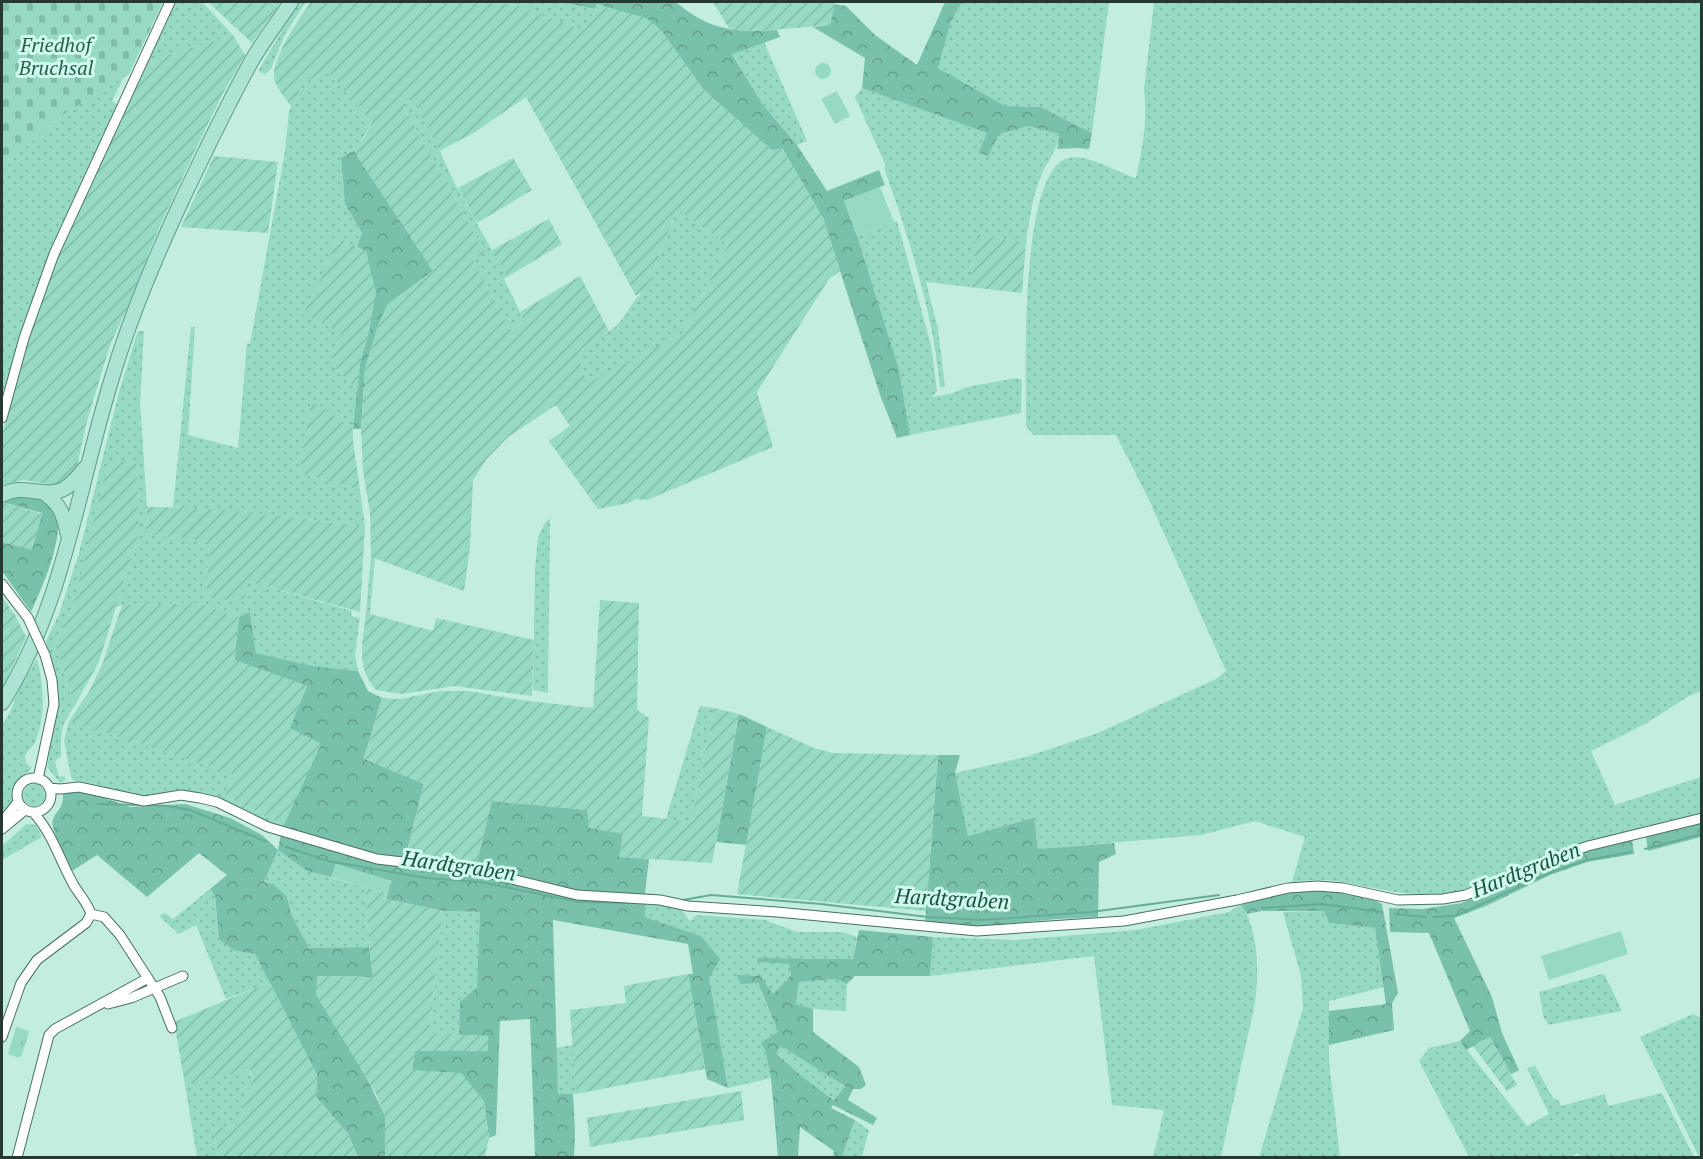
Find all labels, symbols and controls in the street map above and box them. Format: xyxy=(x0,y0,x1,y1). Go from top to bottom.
park label: Friedhof Bruchsal xyxy=(18,31,95,81)
water label: Hardtgraben xyxy=(1466,835,1584,904)
water label: Hardtgraben xyxy=(400,843,518,887)
water label: Hardtgraben xyxy=(893,881,1010,915)

